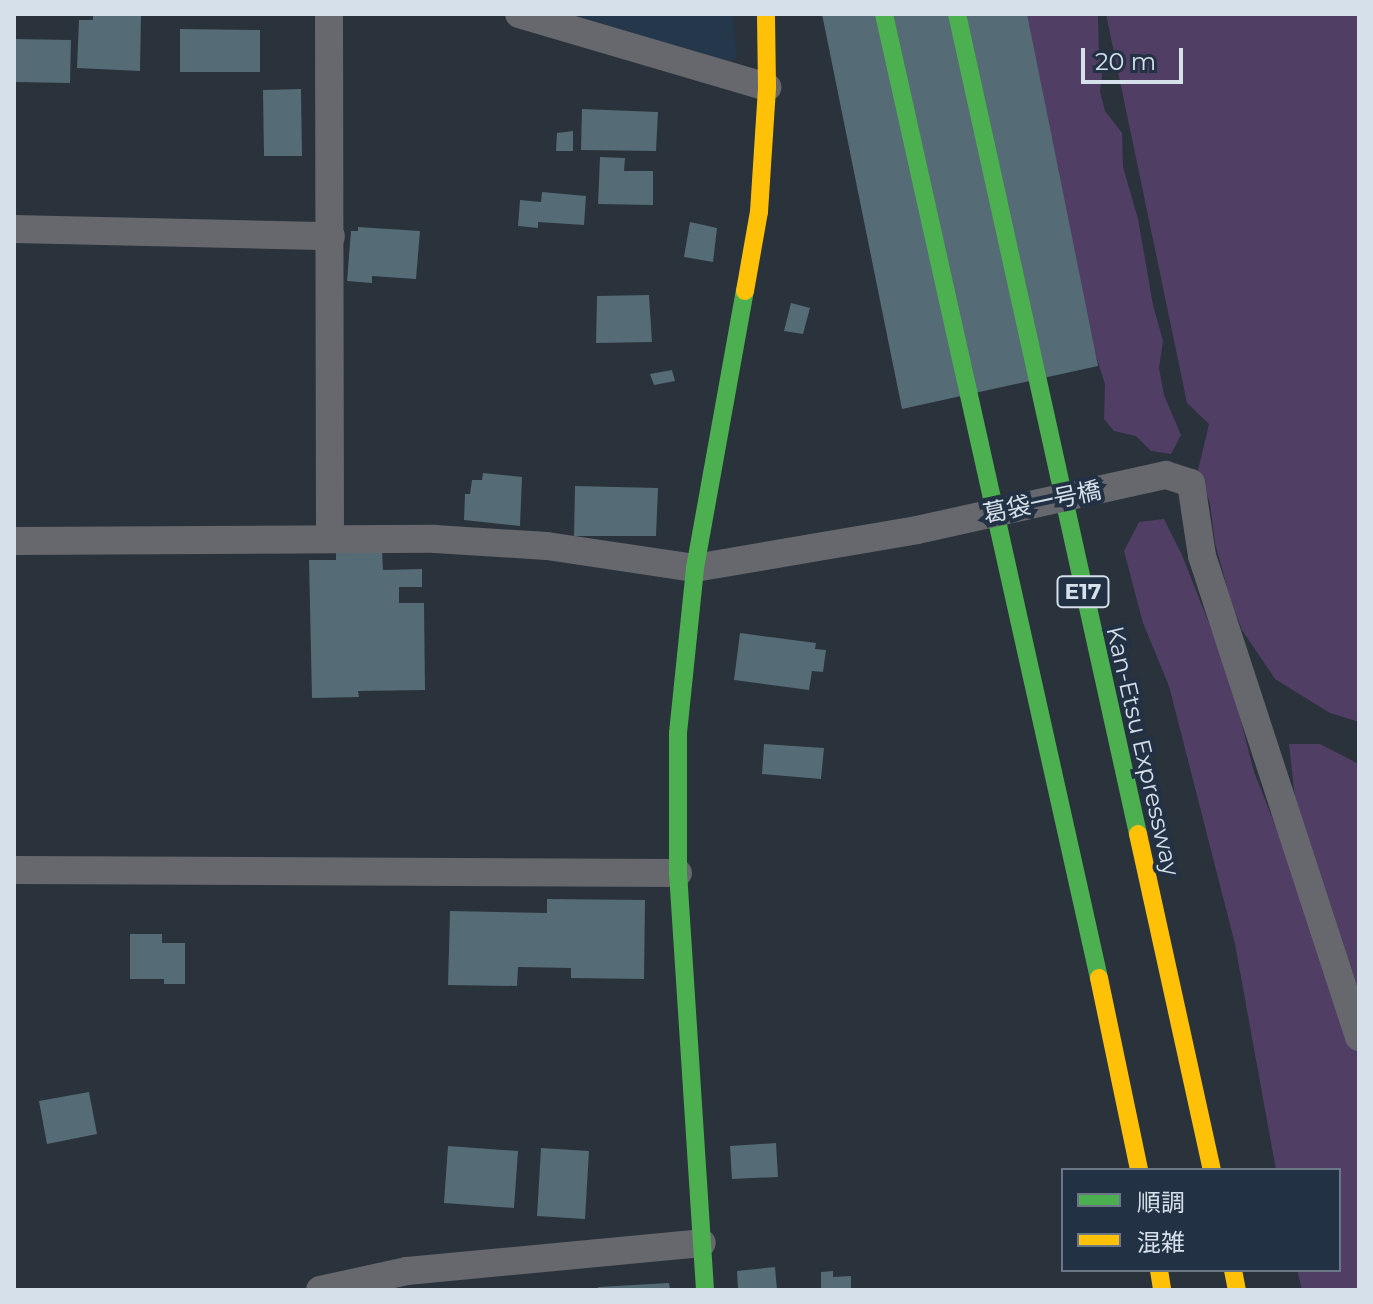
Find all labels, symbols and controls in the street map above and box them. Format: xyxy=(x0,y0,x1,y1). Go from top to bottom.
scale bar xyxy=(1085,32,1187,82)
text: 20 m xyxy=(1095,47,1156,76)
street label: 葛袋一号橋 xyxy=(980,475,1104,529)
road number: E17 xyxy=(1055,574,1111,610)
street label: Kan-Etsu Expressway xyxy=(1100,624,1186,878)
legend xyxy=(1061,1168,1341,1272)
text: 順調 xyxy=(1137,1188,1185,1217)
text: 混雑 xyxy=(1137,1228,1185,1257)

